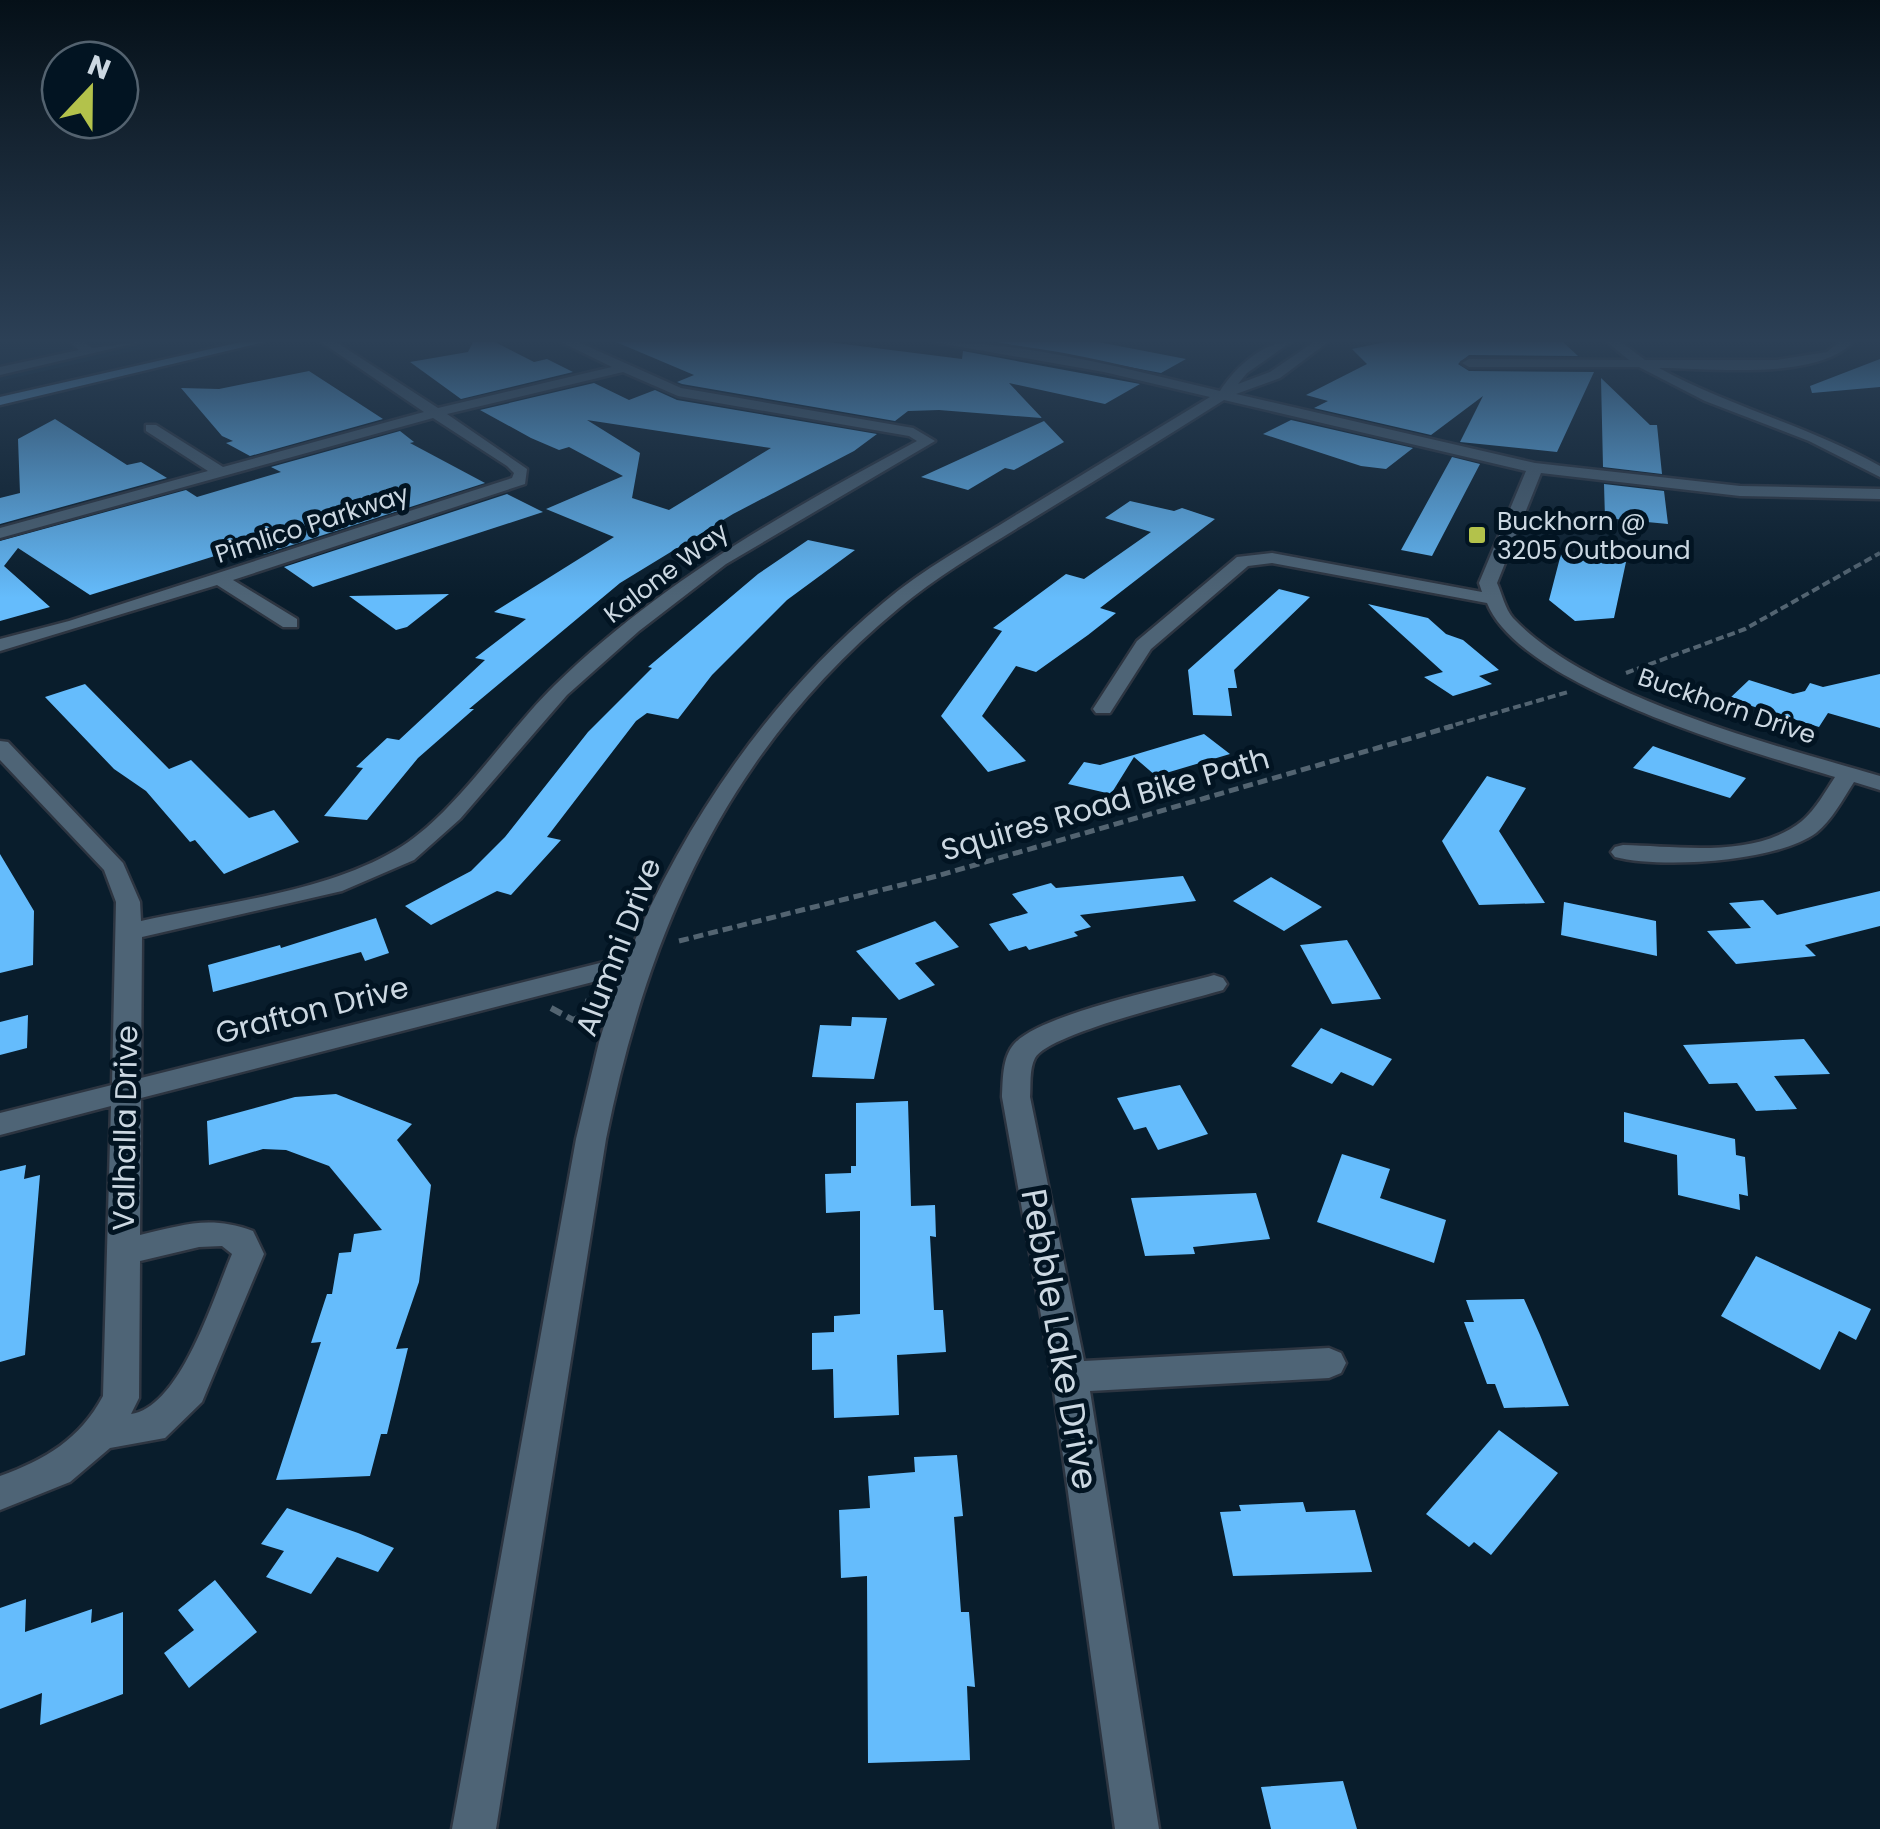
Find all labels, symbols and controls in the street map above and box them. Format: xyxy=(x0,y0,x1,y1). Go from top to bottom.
north arrow xyxy=(40,40,140,140)
text: N xyxy=(82,45,116,89)
street label: Pimlico Parkway xyxy=(211,476,413,572)
place label: Buckhorn @ 3205 Outbound xyxy=(1497,504,1691,568)
street label: Kalone Way xyxy=(597,515,735,631)
marker: Buckhorn @ 3205 Outbound xyxy=(1466,524,1488,546)
street label: Buckhorn Drive xyxy=(1633,659,1821,753)
street label: Squires Road Bike Path xyxy=(936,737,1274,871)
street label: Alumni Drive xyxy=(564,852,672,1042)
street label: Grafton Drive xyxy=(211,965,413,1055)
street label: Valhalla Drive xyxy=(102,1025,148,1231)
street label: Pebble Lake Drive xyxy=(1009,1185,1111,1493)

